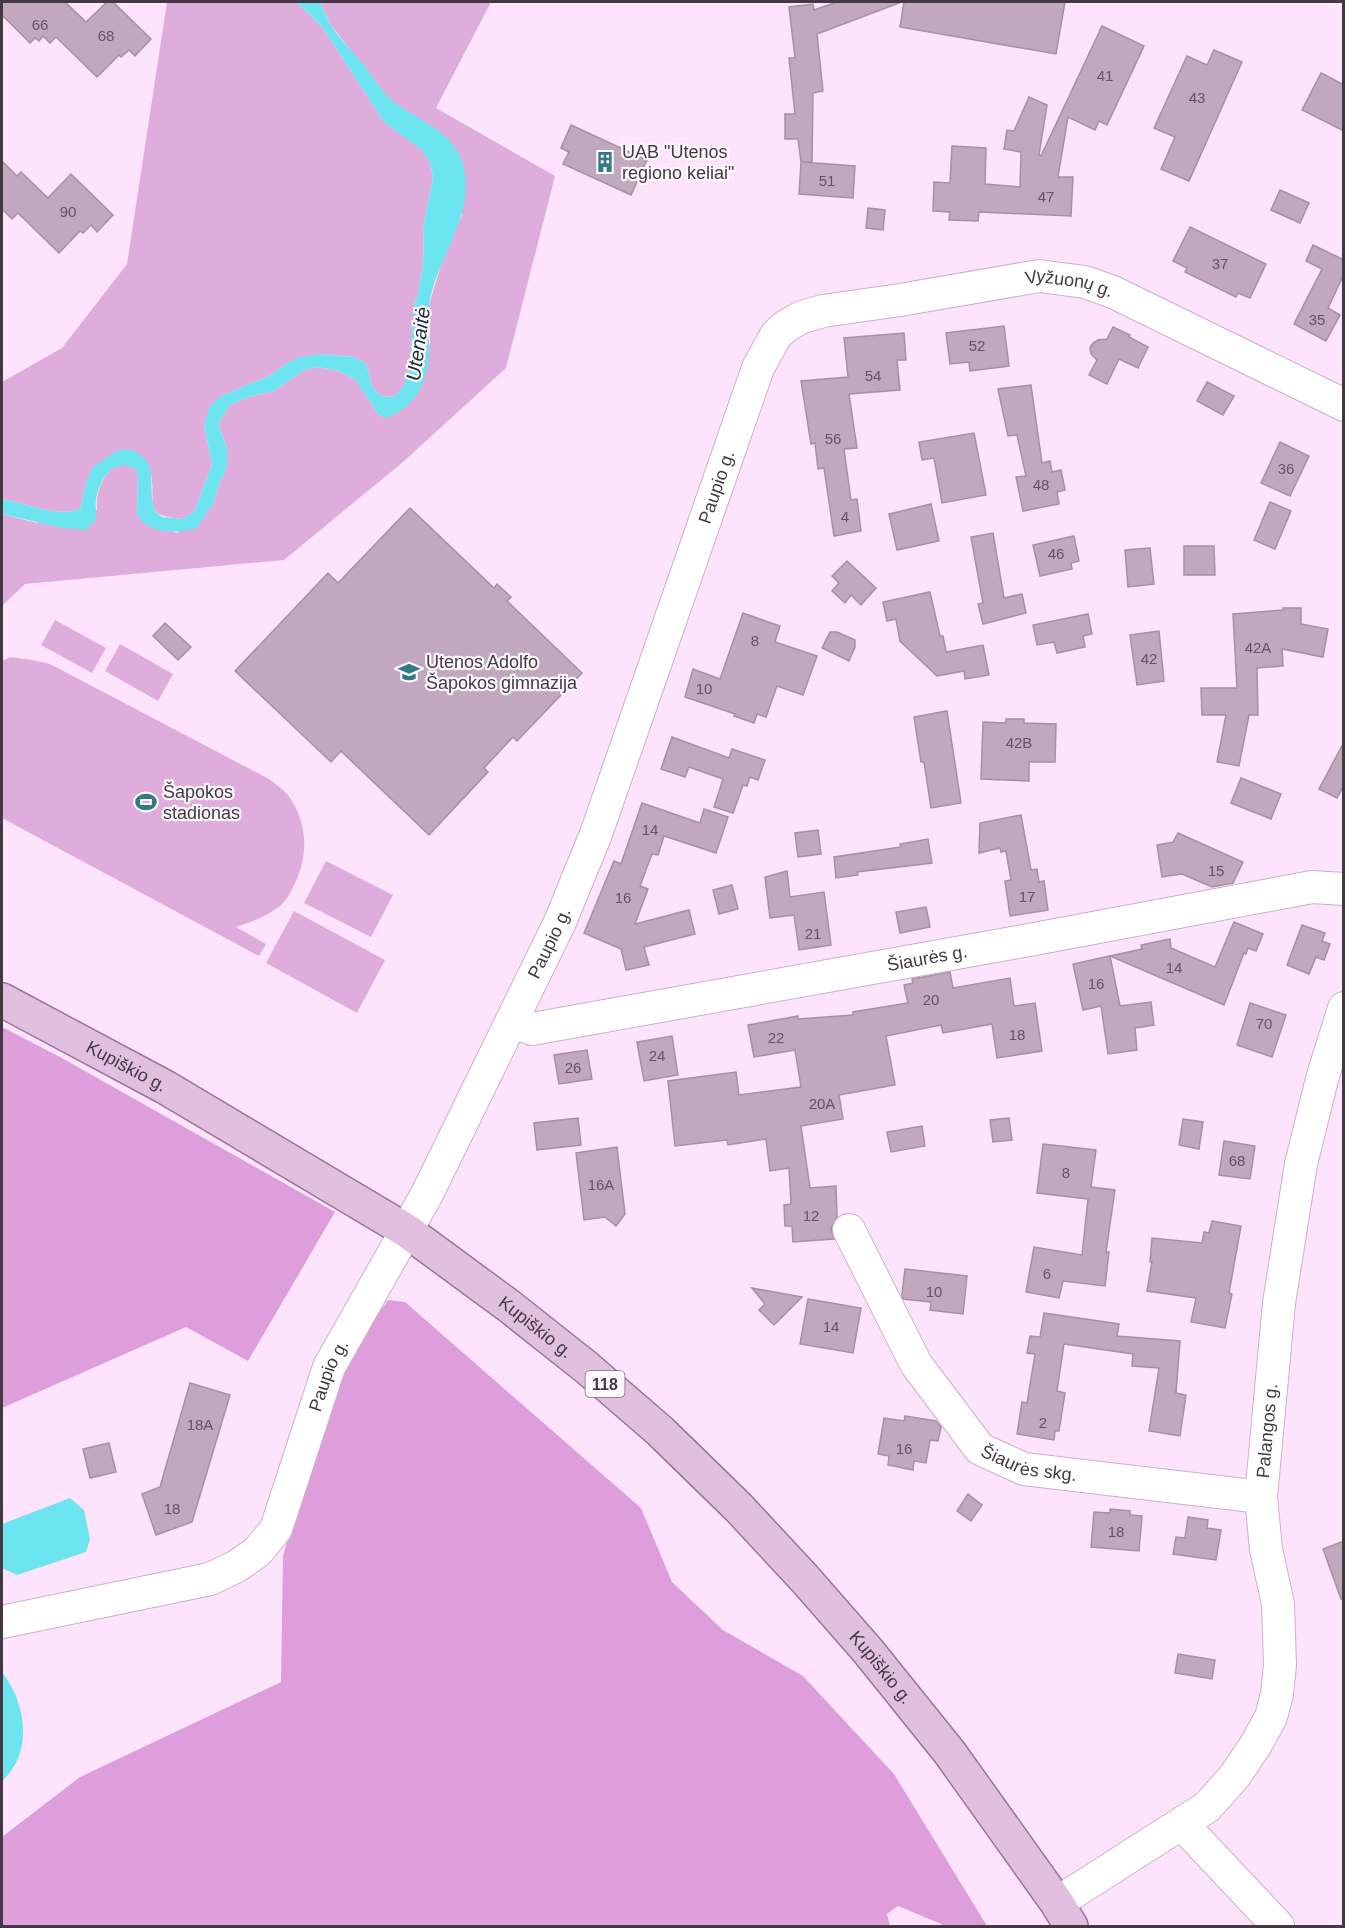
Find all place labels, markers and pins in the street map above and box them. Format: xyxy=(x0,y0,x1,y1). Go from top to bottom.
place label: UAB "Utenos regiono keliai" xyxy=(622,142,734,183)
building icon: UAB "Utenos regiono keliai" xyxy=(593,150,617,174)
place label: Utenos Adolfo Šapokos gimnazija xyxy=(426,652,578,693)
school or university icon: Utenos Adolfo Šapokos gimnazija xyxy=(397,660,421,684)
place label: Šapokos stadionas xyxy=(163,781,240,823)
sports icon: Šapokos stadionas xyxy=(134,790,158,814)

